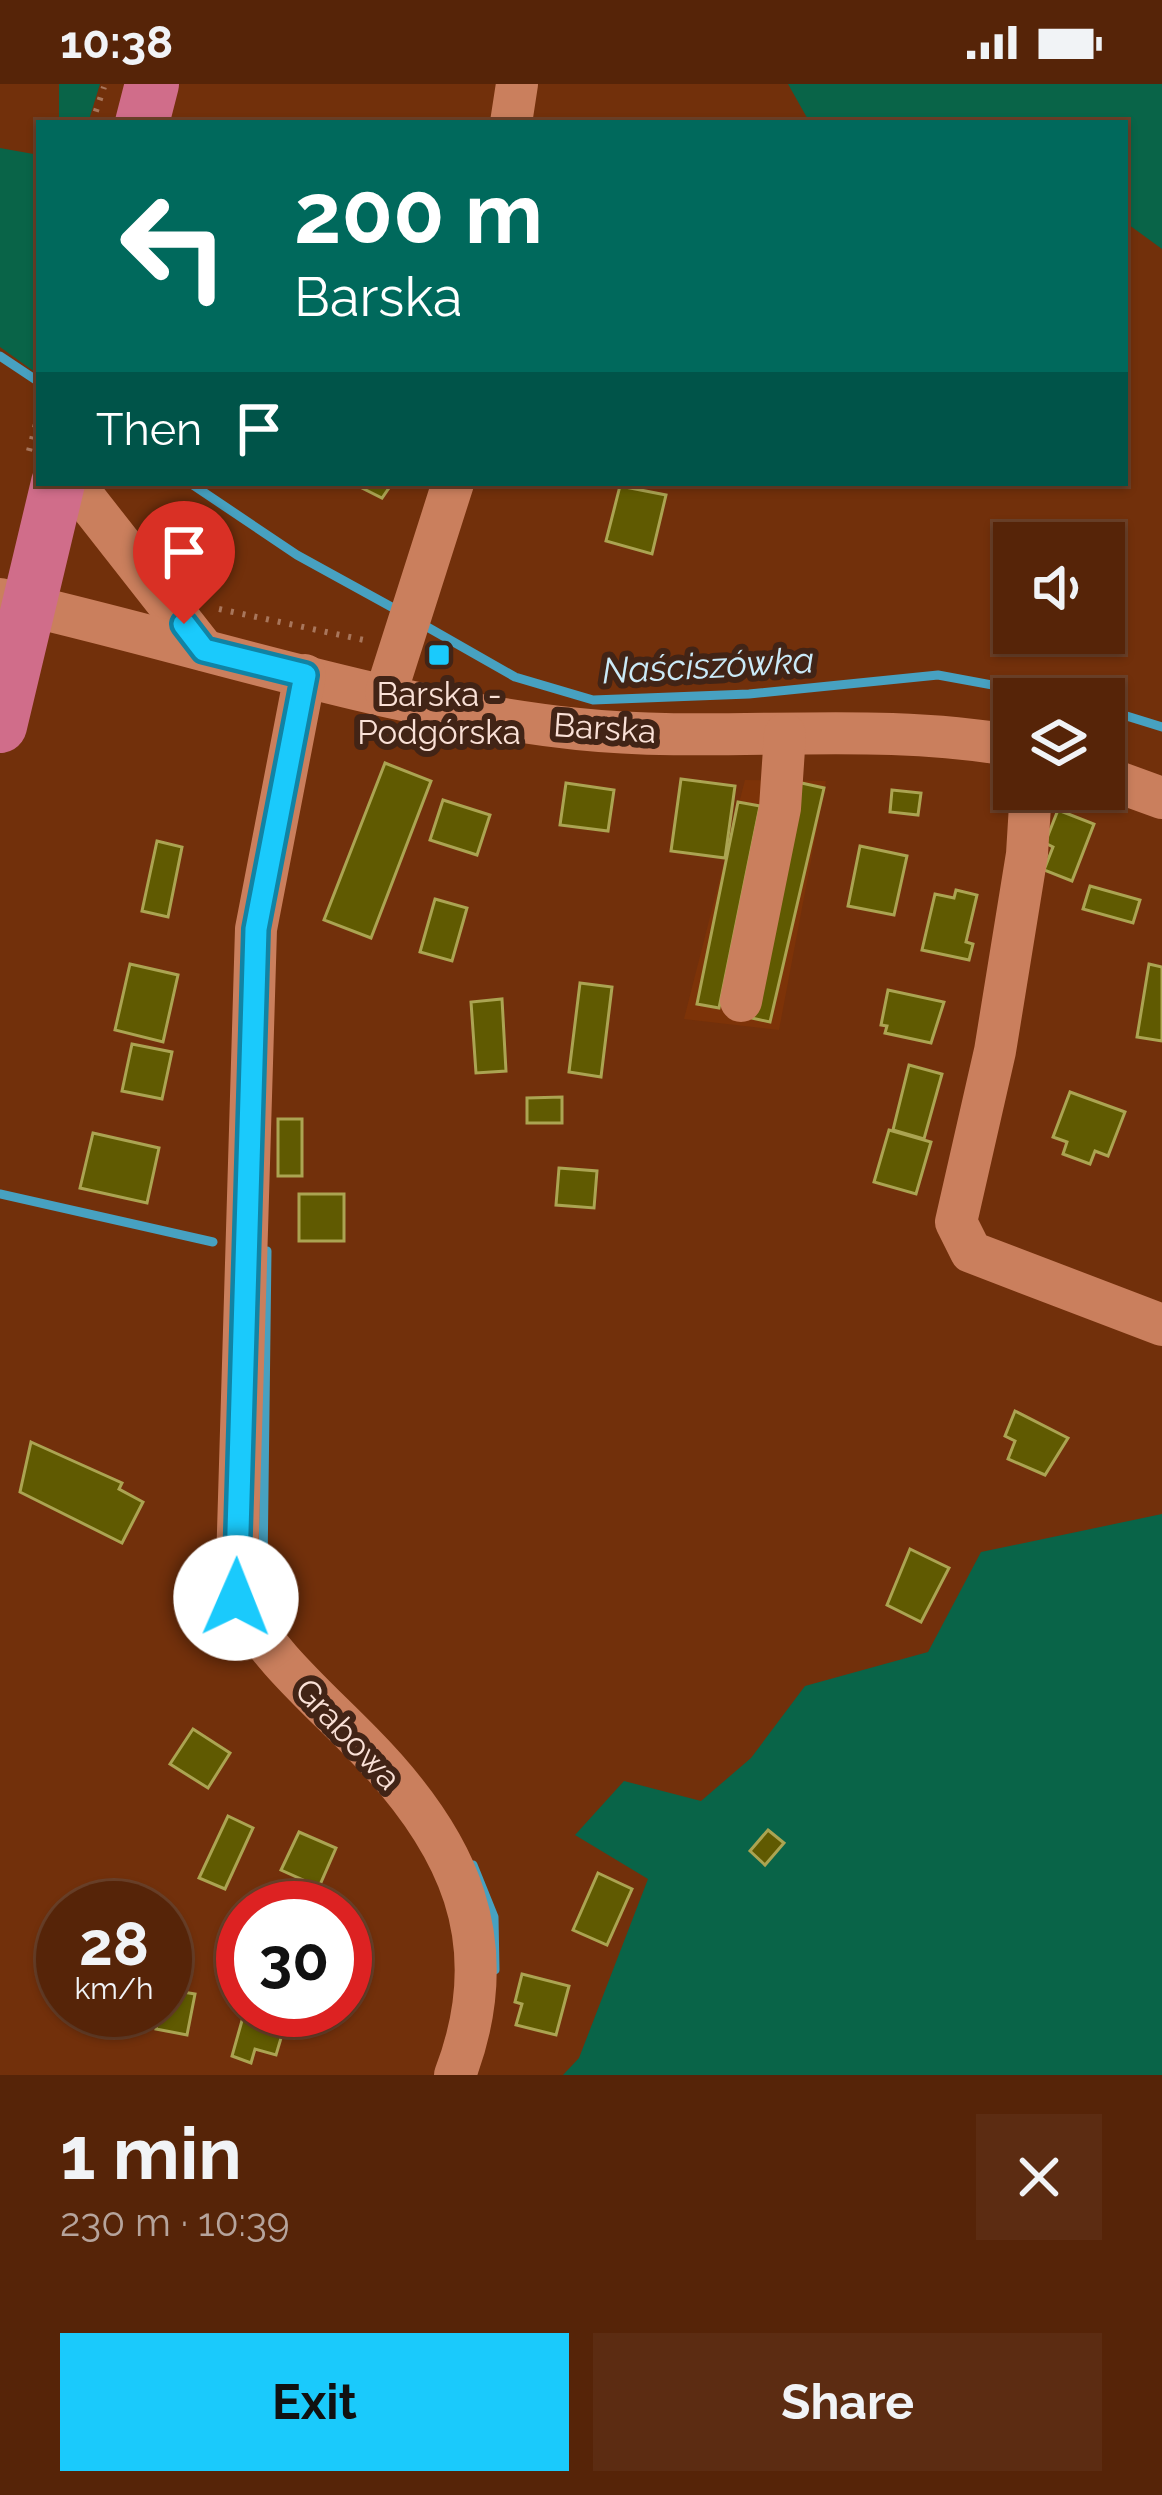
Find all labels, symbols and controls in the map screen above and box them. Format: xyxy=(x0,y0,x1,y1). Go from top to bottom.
text: 10:38 xyxy=(60,16,173,69)
text: 200 m xyxy=(294,164,543,263)
icon: left xyxy=(96,168,252,324)
text: Barska xyxy=(294,265,462,329)
icon: arrive xyxy=(226,396,292,462)
text: Then xyxy=(96,403,202,456)
pin xyxy=(133,501,235,624)
icon: arrive xyxy=(151,519,217,585)
map controls xyxy=(993,522,1125,810)
button: sound xyxy=(993,522,1125,654)
water label: Naściszówka xyxy=(601,638,815,692)
marker: Barska - Podgórska xyxy=(426,642,452,668)
place label: Barska - Podgórska xyxy=(357,675,521,752)
button: layers xyxy=(993,678,1125,810)
street label: Barska xyxy=(552,705,658,751)
position arrow xyxy=(173,1535,299,1661)
street label: Grabowa xyxy=(287,1671,409,1797)
speed limit sign: 30 xyxy=(216,1881,372,2037)
text: 28 xyxy=(79,1909,149,1979)
text: km/h xyxy=(74,1971,154,2006)
text: 1 min xyxy=(60,2111,242,2196)
button: close xyxy=(976,2114,1102,2240)
text: 230 m · 10:39 xyxy=(60,2199,290,2245)
button: Exit xyxy=(60,2333,569,2471)
button: Share xyxy=(593,2333,1102,2471)

